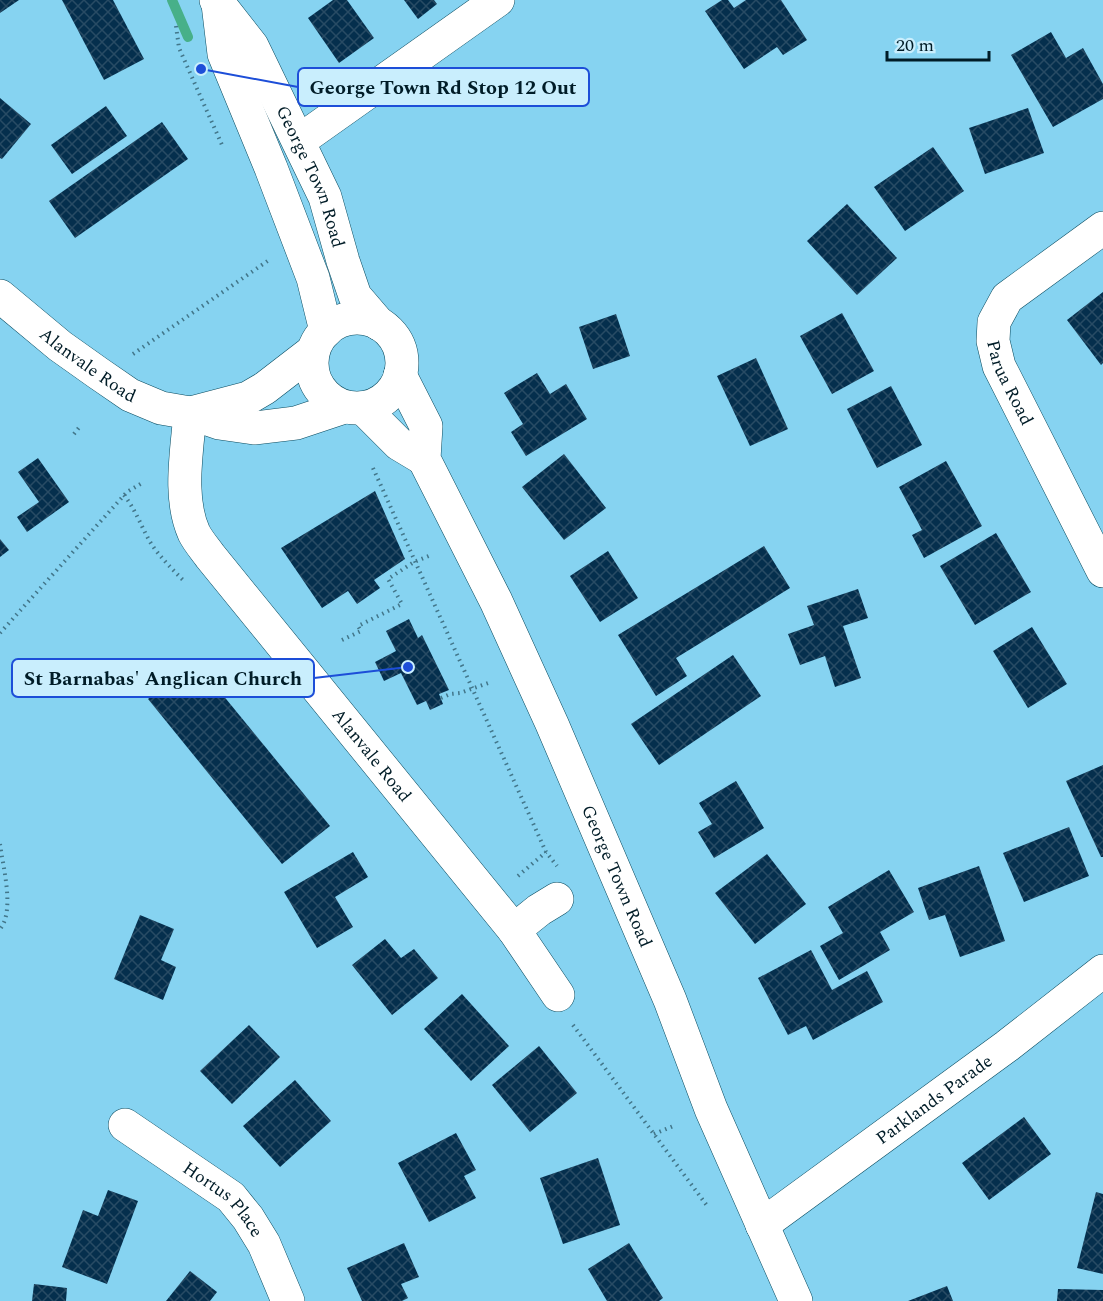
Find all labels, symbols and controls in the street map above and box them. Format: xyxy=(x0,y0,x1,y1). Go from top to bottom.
scale bar xyxy=(887,24,989,62)
text: 20 m xyxy=(896,32,934,59)
callout: George Town Rd Stop 12 Out xyxy=(298,68,589,106)
text: George Town Rd Stop 12 Out xyxy=(309,73,577,103)
street label: George Town Road xyxy=(269,101,352,251)
street label: Alanvale Road xyxy=(33,321,140,410)
street label: Parua Road xyxy=(979,337,1040,430)
callout: St Barnabas' Anglican Church xyxy=(12,659,314,697)
text: St Barnabas' Anglican Church xyxy=(24,664,302,694)
street label: Alanvale Road xyxy=(325,703,418,808)
street label: George Town Road xyxy=(574,801,659,952)
street label: Parklands Parade xyxy=(870,1048,998,1152)
street label: Hortus Place xyxy=(177,1155,270,1243)

